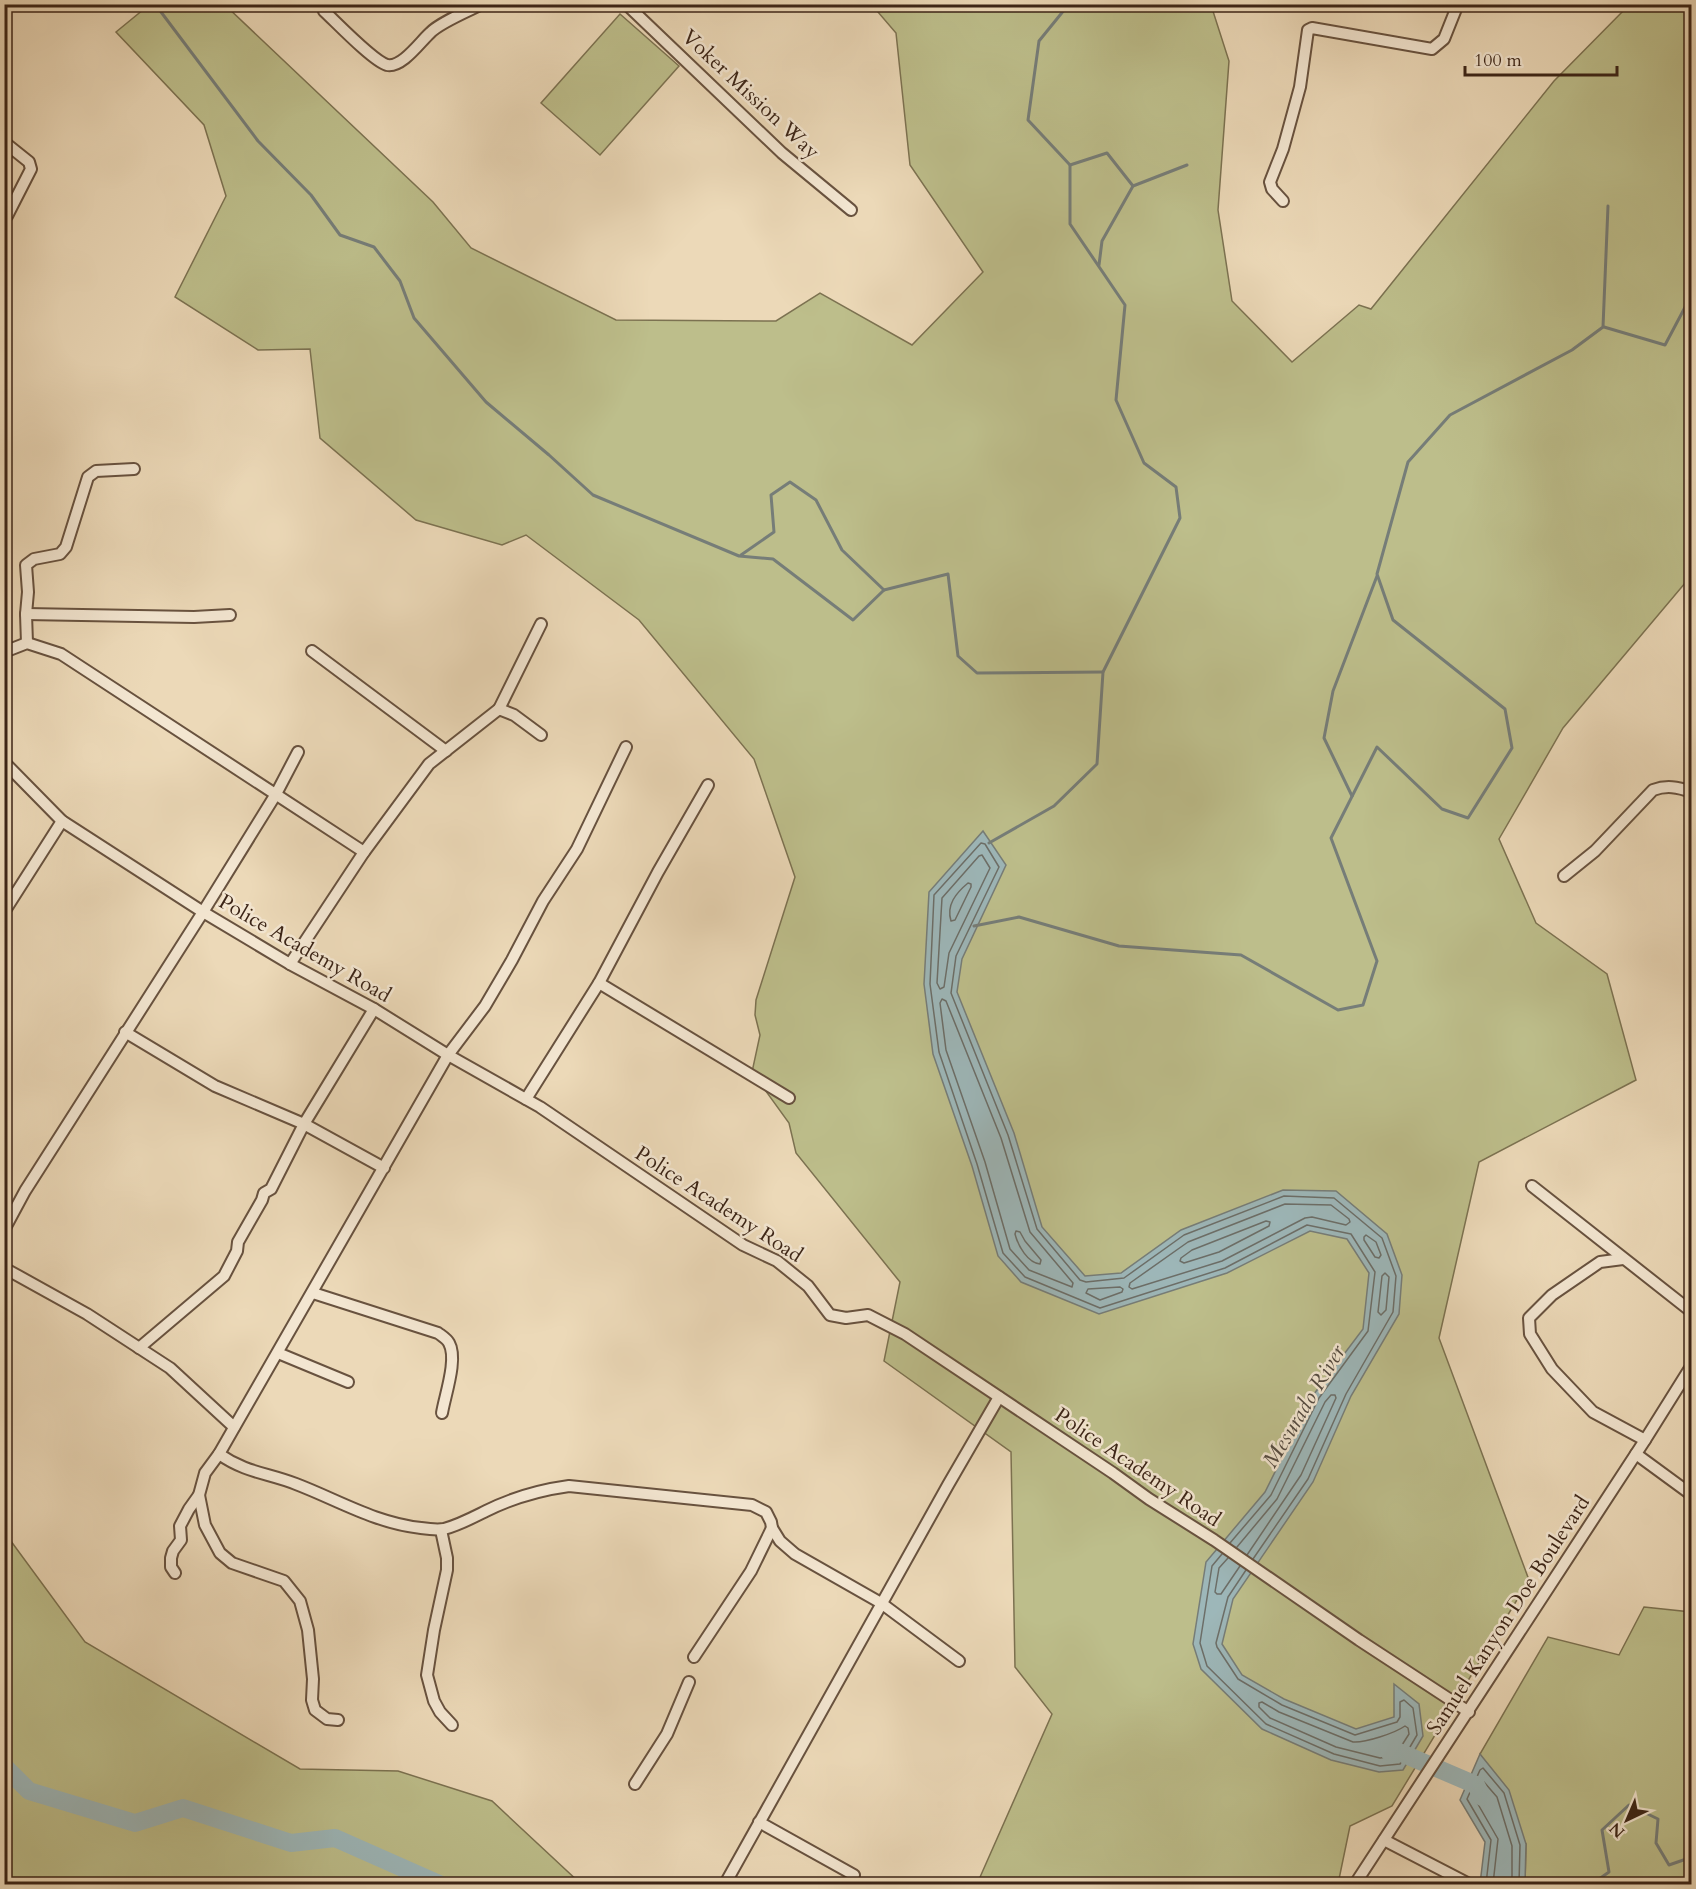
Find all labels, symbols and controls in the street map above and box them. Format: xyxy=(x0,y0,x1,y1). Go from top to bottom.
street label: Voker Mission Way xyxy=(675,23,826,166)
scale bar xyxy=(1465,39,1616,77)
text: 100 m xyxy=(1474,48,1522,73)
street label: Police Academy Road xyxy=(213,887,396,1010)
street label: Police Academy Road xyxy=(629,1139,808,1270)
water label: Mesurado River xyxy=(1255,1339,1353,1473)
street label: Police Academy Road xyxy=(1049,1401,1227,1534)
street label: Samuel Kanyon Doe Boulevard xyxy=(1420,1490,1597,1741)
north arrow xyxy=(1597,1790,1657,1850)
text: N xyxy=(1605,1817,1630,1843)

